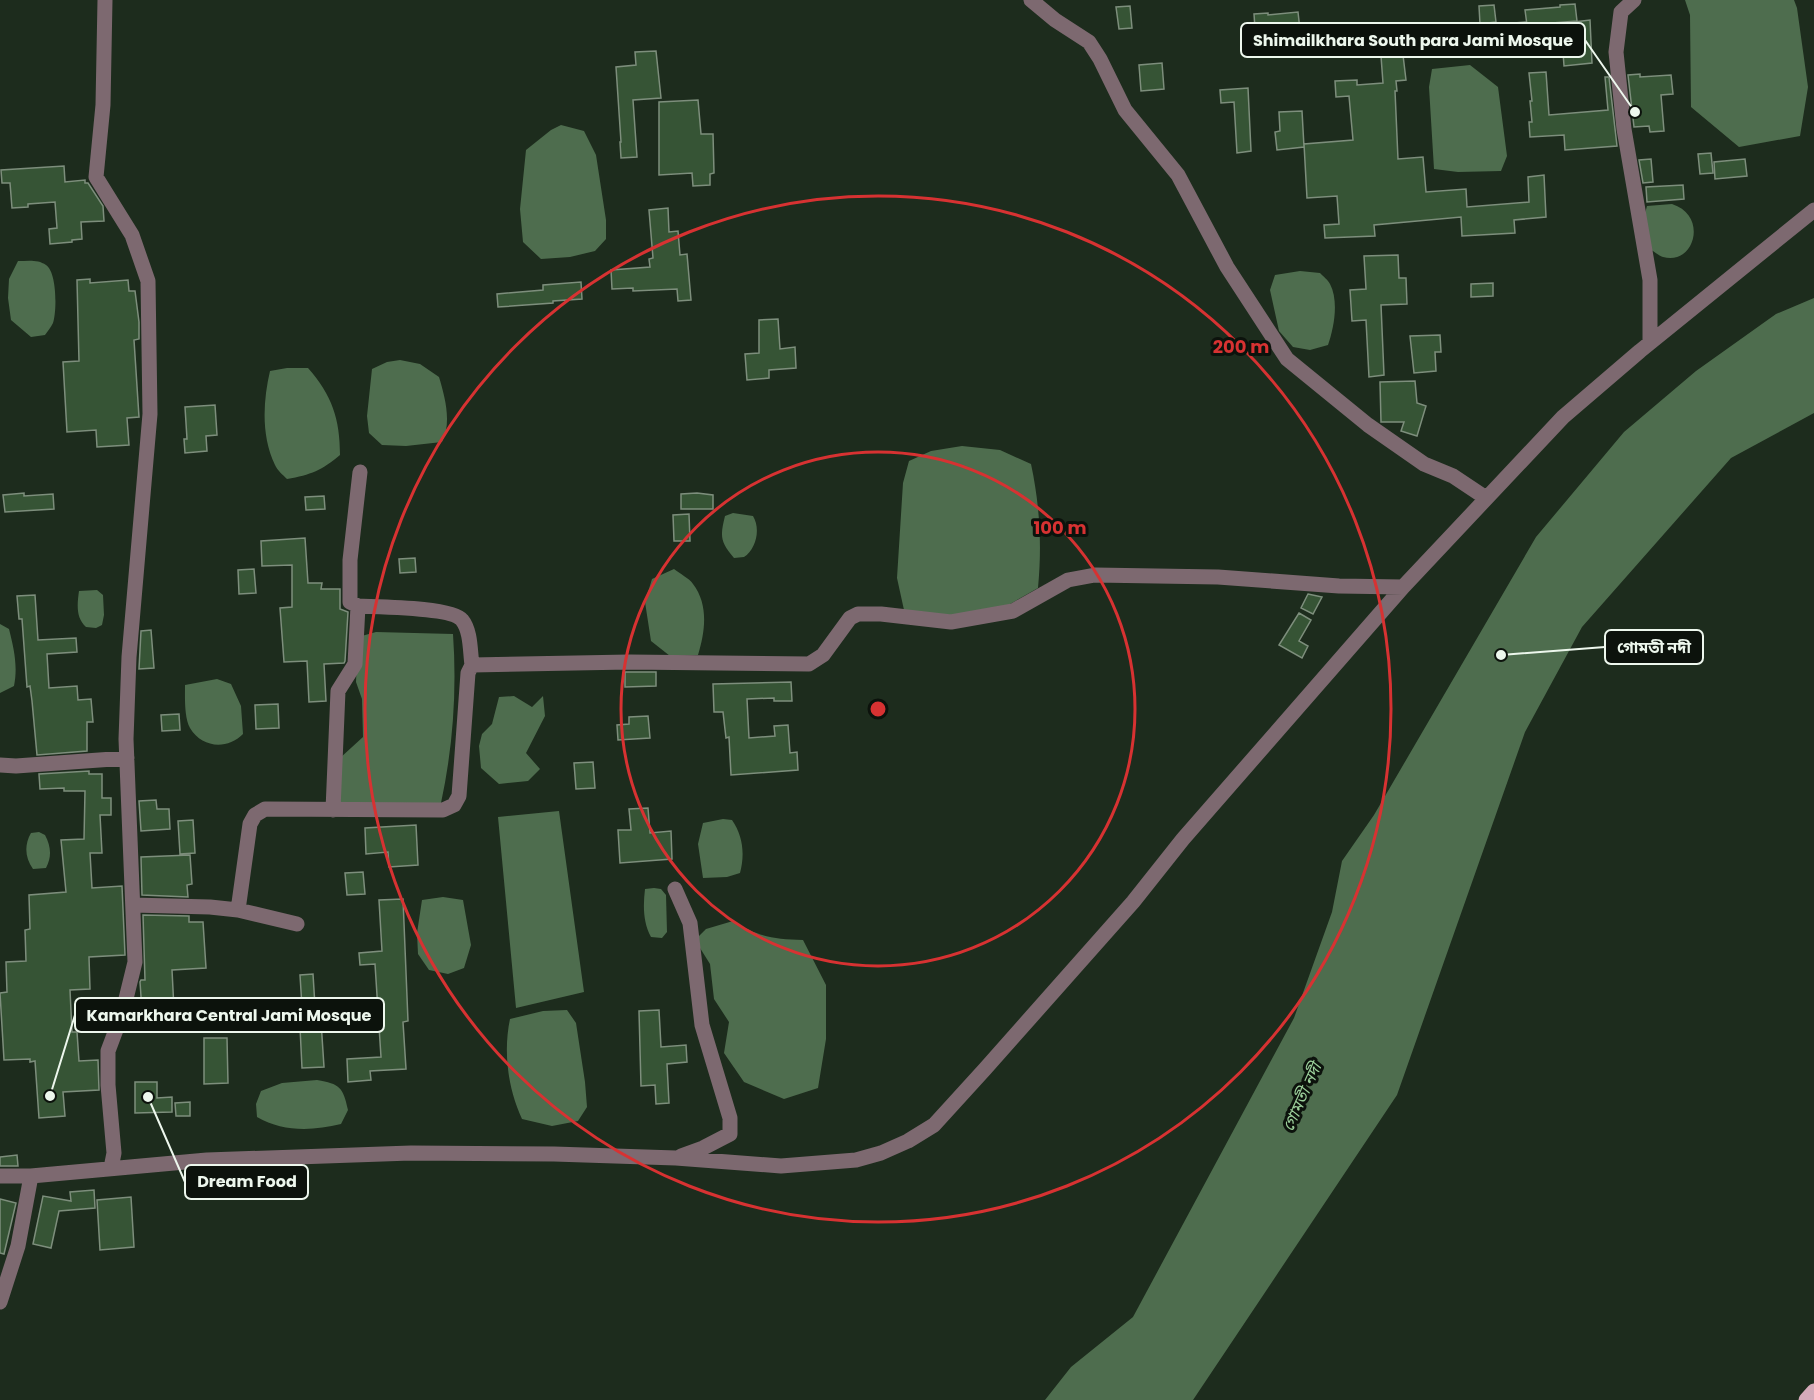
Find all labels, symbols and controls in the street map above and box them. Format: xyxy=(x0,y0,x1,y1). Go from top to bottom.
callout: Shimailkhara South para Jami Mosque xyxy=(1241,23,1585,57)
text: Shimailkhara South para Jami Mosque xyxy=(1253,29,1573,52)
text: 200 m xyxy=(1213,334,1269,359)
text: 100 m xyxy=(1033,515,1087,540)
callout: গোমতী নদী xyxy=(1605,630,1703,664)
text: গোমতী নদী xyxy=(1617,636,1691,659)
centre of rings xyxy=(868,699,888,719)
callout: Kamarkhara Central Jami Mosque xyxy=(75,998,384,1032)
text: Kamarkhara Central Jami Mosque xyxy=(87,1004,372,1027)
water label: গোমতী নদী xyxy=(1277,1057,1328,1135)
callout: Dream Food xyxy=(185,1165,308,1199)
text: Dream Food xyxy=(197,1170,297,1193)

